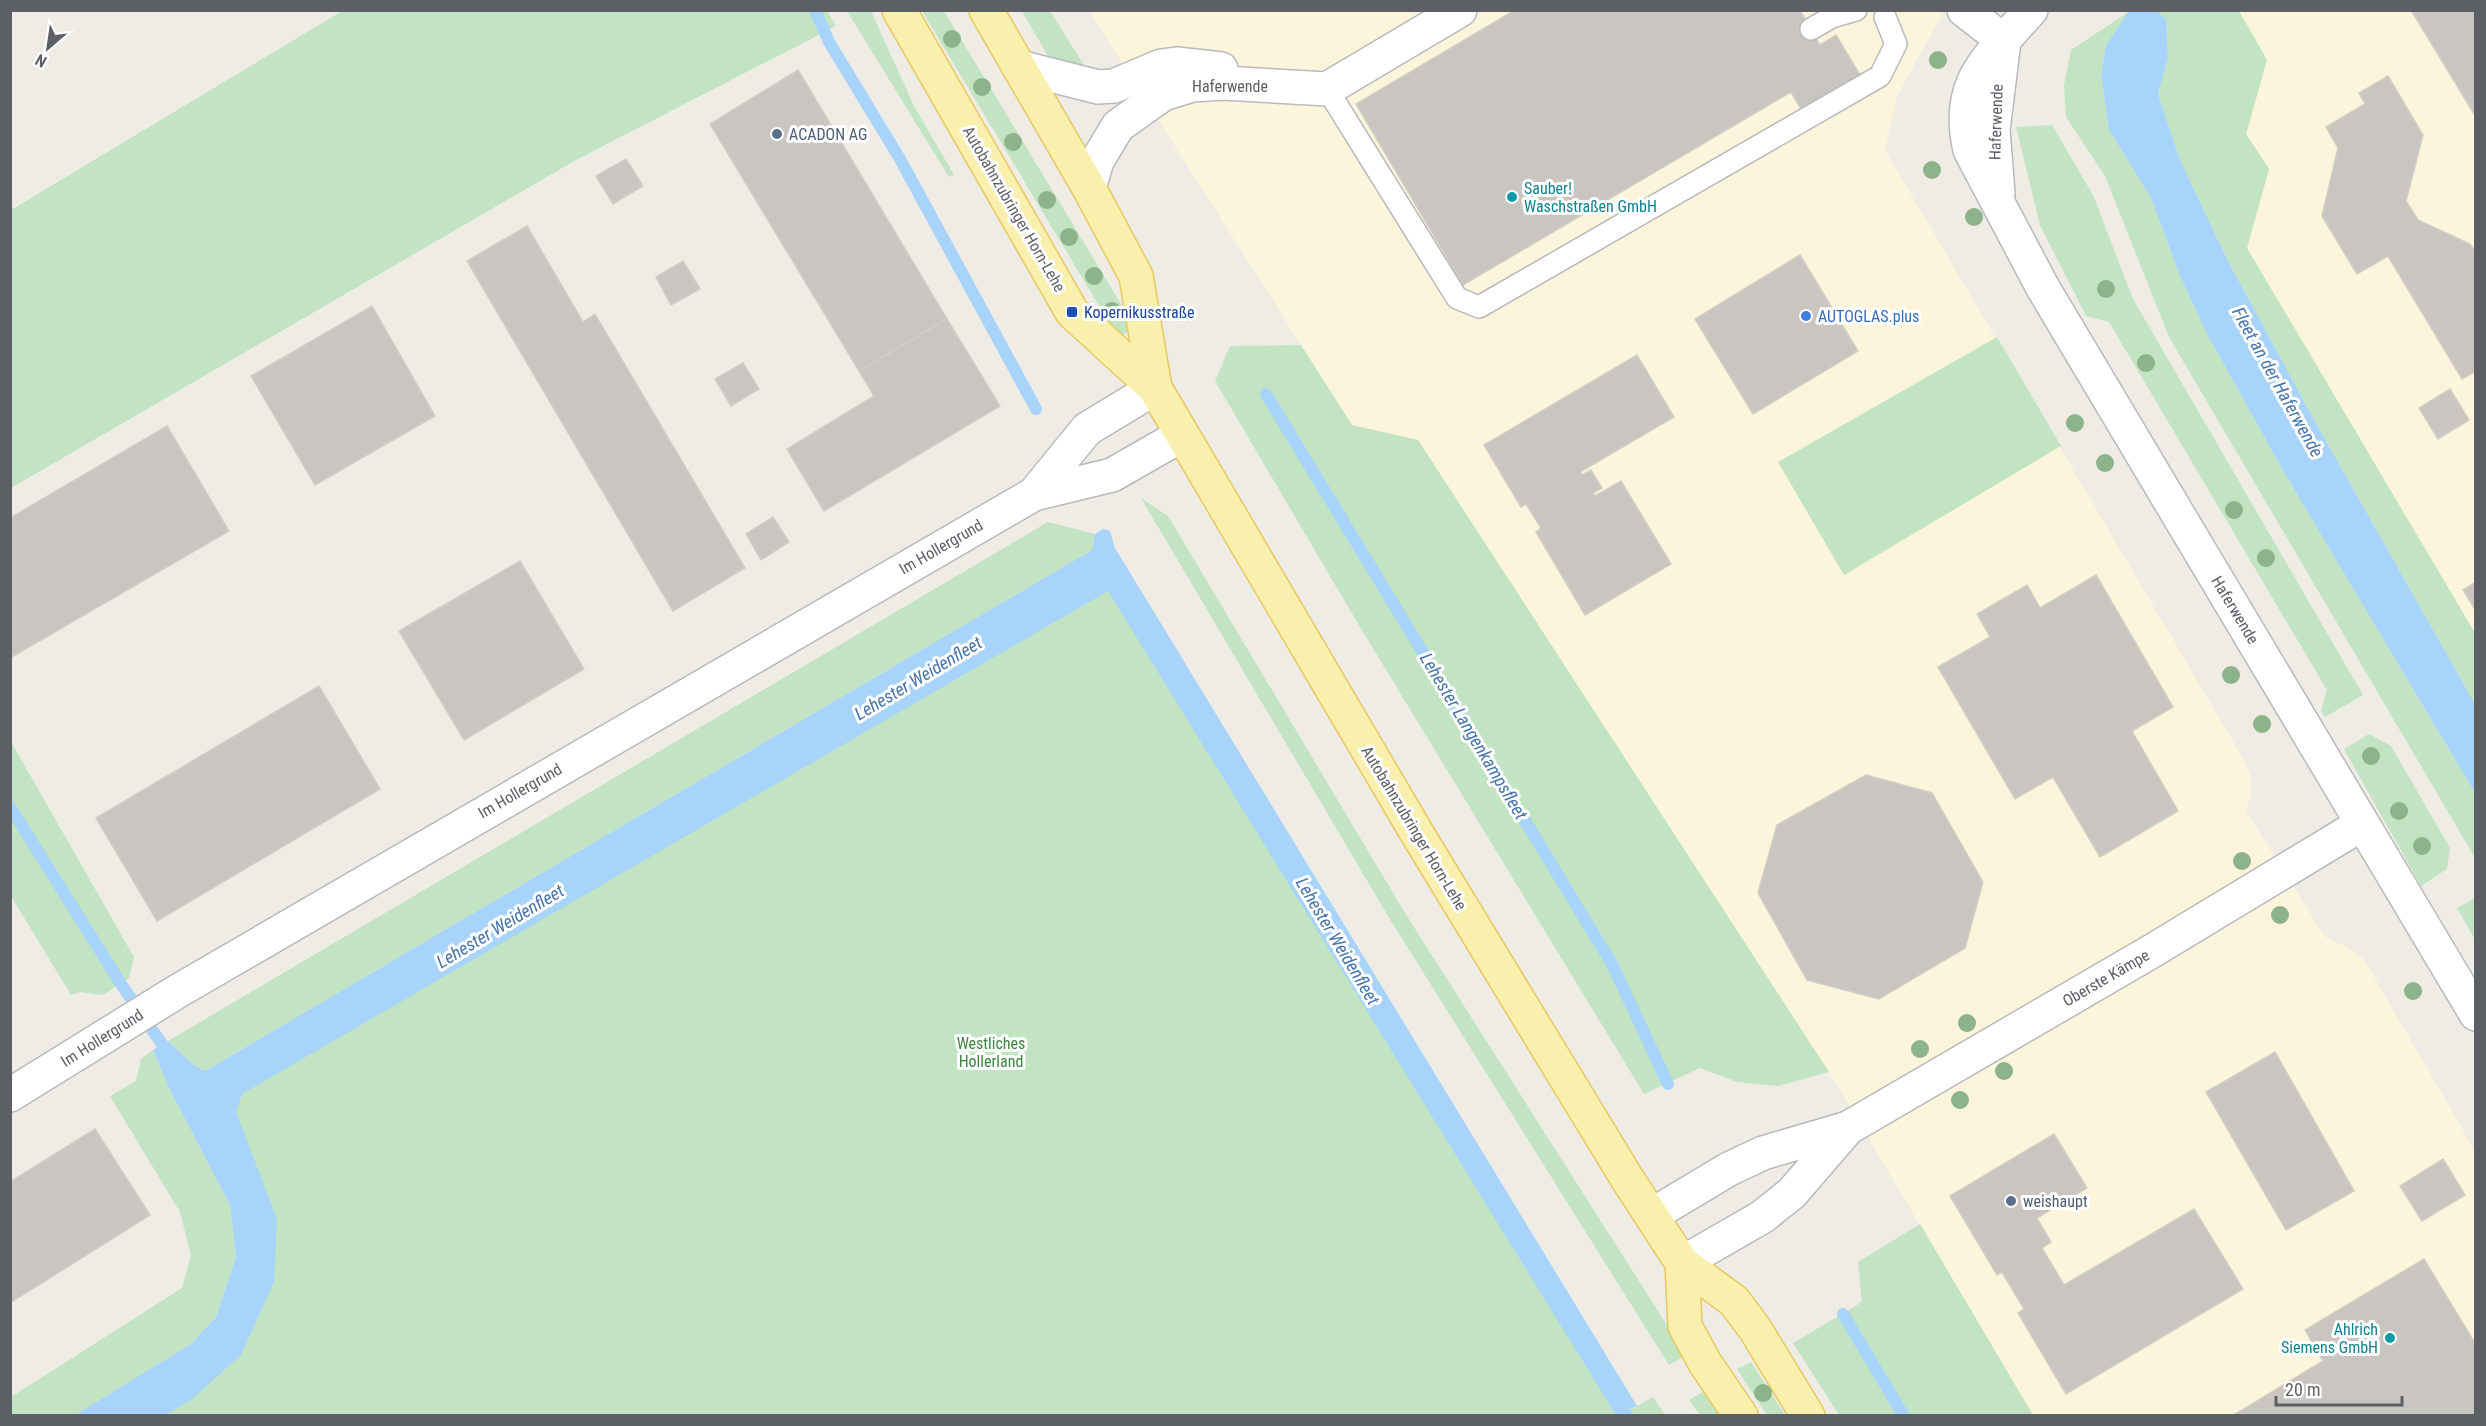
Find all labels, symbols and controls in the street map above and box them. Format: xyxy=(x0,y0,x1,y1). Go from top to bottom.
north arrow xyxy=(18,18,78,78)
text: N xyxy=(32,50,50,71)
street label: Haferwende xyxy=(1192,77,1268,96)
street label: Haferwende xyxy=(1985,84,2007,160)
street label: Autobahnzubringer Horn-Lehe xyxy=(959,123,1069,295)
place label: ACADON AG xyxy=(789,125,867,144)
marker: ACADON AG xyxy=(770,127,784,141)
place label: Sauber! Waschstraßen GmbH xyxy=(1524,179,1657,216)
marker: Sauber! Waschstraßen GmbH xyxy=(1505,190,1519,204)
place label: Kopernikusstraße xyxy=(1084,303,1195,322)
water label: Fleet an der Haferwende xyxy=(2228,303,2328,461)
marker: Kopernikusstraße xyxy=(1065,305,1079,319)
place label: AUTOGLAS.plus xyxy=(1818,307,1919,326)
marker: AUTOGLAS.plus xyxy=(1799,309,1813,323)
street label: Im Hollergrund xyxy=(896,515,986,579)
street label: Haferwende xyxy=(2207,573,2263,647)
water label: Lehester Weidenfleet xyxy=(851,631,986,724)
water label: Lehester Langenkampsfleet xyxy=(1416,649,1532,824)
street label: Autobahnzubringer Horn-Lehe xyxy=(1357,742,1471,914)
street label: Im Hollergrund xyxy=(475,759,565,823)
water label: Lehester Weidenfleet xyxy=(1292,874,1385,1009)
water label: Lehester Weidenfleet xyxy=(433,879,568,972)
street label: Oberste Kämpe xyxy=(2059,946,2153,1010)
street label: Im Hollergrund xyxy=(57,1005,147,1071)
park label: Westliches Hollerland xyxy=(957,1034,1025,1071)
place label: weishaupt xyxy=(2023,1192,2088,1211)
marker: weishaupt xyxy=(2004,1194,2018,1208)
place label: Ahlrich Siemens GmbH xyxy=(2281,1320,2378,1357)
marker: Ahlrich Siemens GmbH xyxy=(2383,1331,2397,1345)
scale bar xyxy=(2276,1369,2402,1407)
text: 20 m xyxy=(2285,1379,2320,1400)

